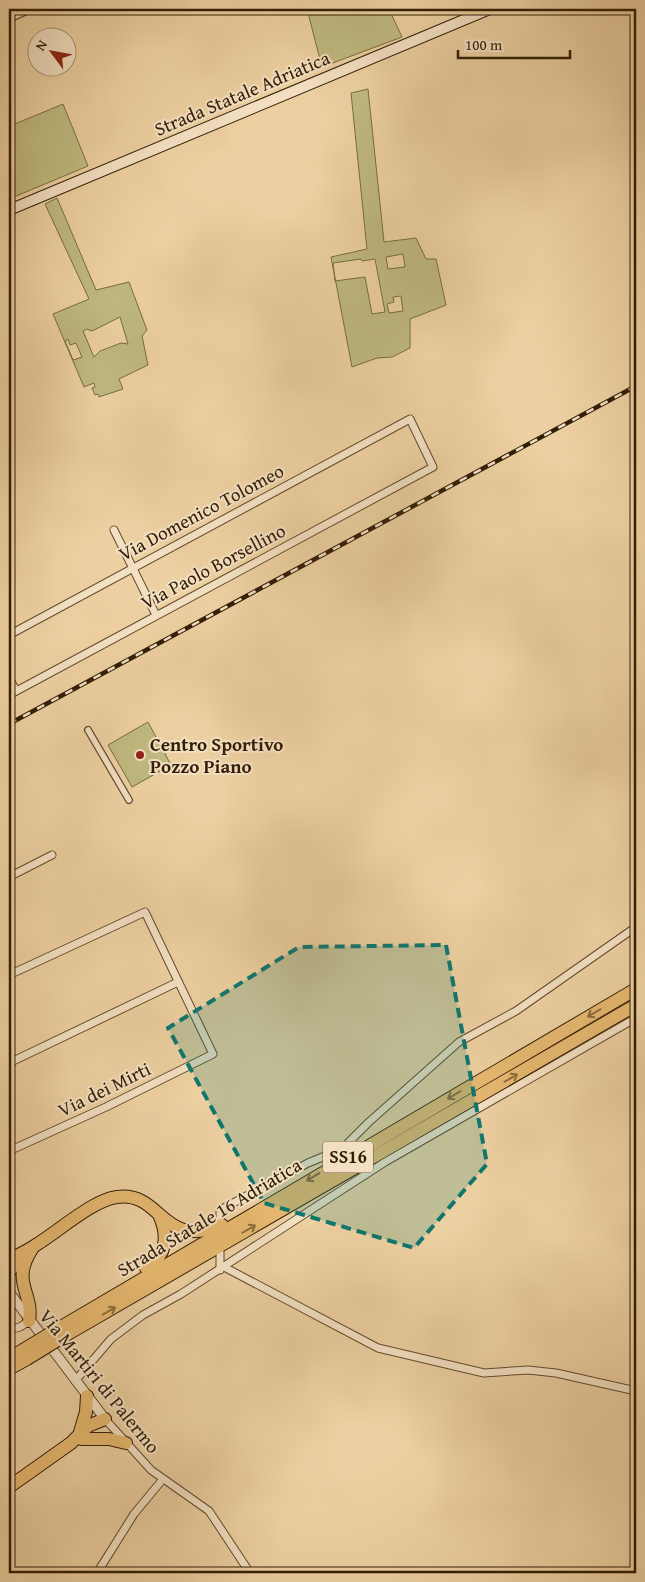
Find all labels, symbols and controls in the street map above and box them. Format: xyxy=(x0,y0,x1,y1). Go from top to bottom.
north arrow xyxy=(28,28,78,78)
scale bar xyxy=(458,28,570,60)
text: 100 m xyxy=(465,34,503,55)
text: N xyxy=(30,35,52,54)
street label: Strada Statale Adriatica xyxy=(150,43,334,143)
street label: Via Domenico Tolomeo xyxy=(113,457,289,567)
street label: Via Paolo Borsellino xyxy=(136,516,290,616)
place label: Centro Sportivo Pozzo Piano xyxy=(150,730,283,780)
marker: Centro Sportivo Pozzo Piano xyxy=(134,749,146,761)
one-way arrow xyxy=(588,1009,602,1019)
street label: Via dei Mirti xyxy=(53,1054,155,1124)
one-way arrow xyxy=(503,1072,518,1082)
one-way arrow xyxy=(446,1090,461,1100)
road number: SS16 xyxy=(323,1142,373,1172)
street label: Strada Statale 16 Adriatica xyxy=(111,1151,307,1283)
one-way arrow xyxy=(307,1173,321,1183)
one-way arrow xyxy=(242,1224,256,1234)
street label: Via Martiri di Palermo xyxy=(33,1303,167,1459)
one-way arrow xyxy=(101,1305,115,1315)

